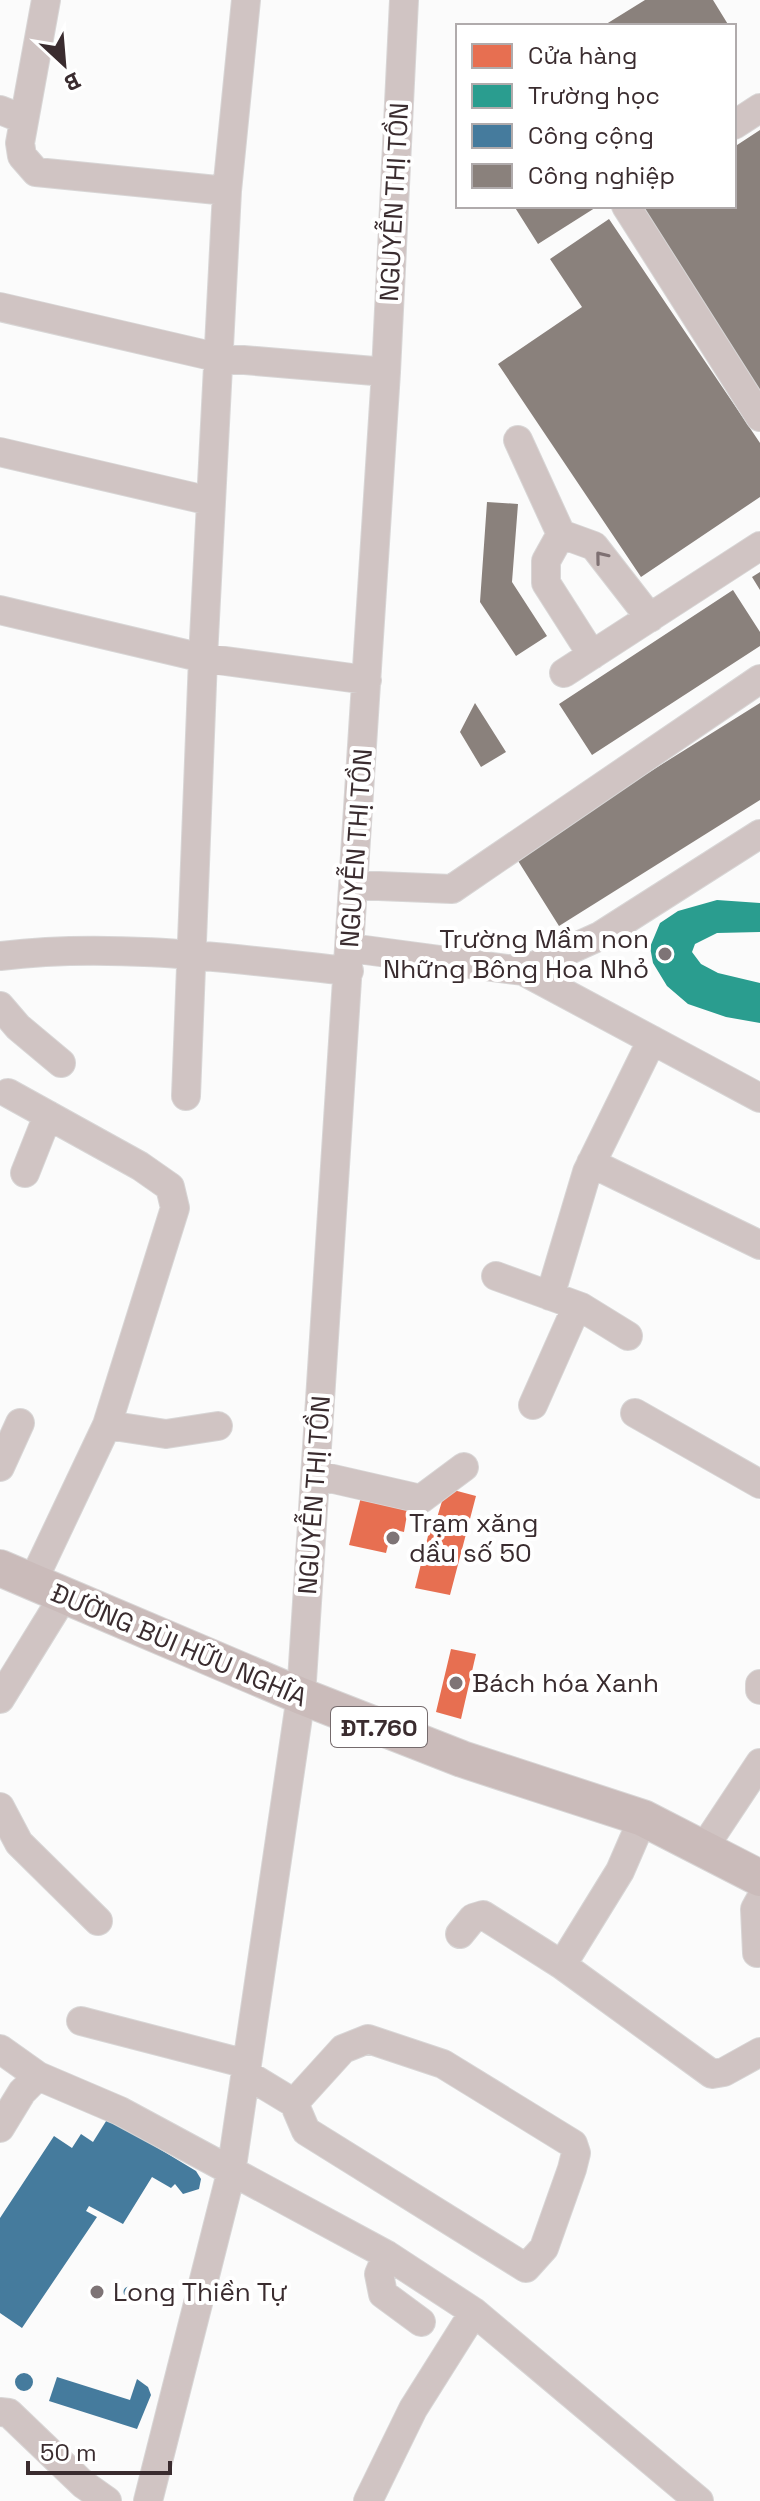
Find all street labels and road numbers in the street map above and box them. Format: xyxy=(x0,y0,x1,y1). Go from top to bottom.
street label: NGUYỄN THỊ TỒN xyxy=(371,102,416,302)
street label: NGUYỄN THỊ TỒN xyxy=(331,747,380,949)
street label: NGUYỄN THỊ TỒN xyxy=(289,1394,338,1596)
street label: ĐƯỜNG BÙI HỮU NGHĨA xyxy=(46,1576,312,1714)
road number: ĐT.760 xyxy=(331,1707,427,1747)

